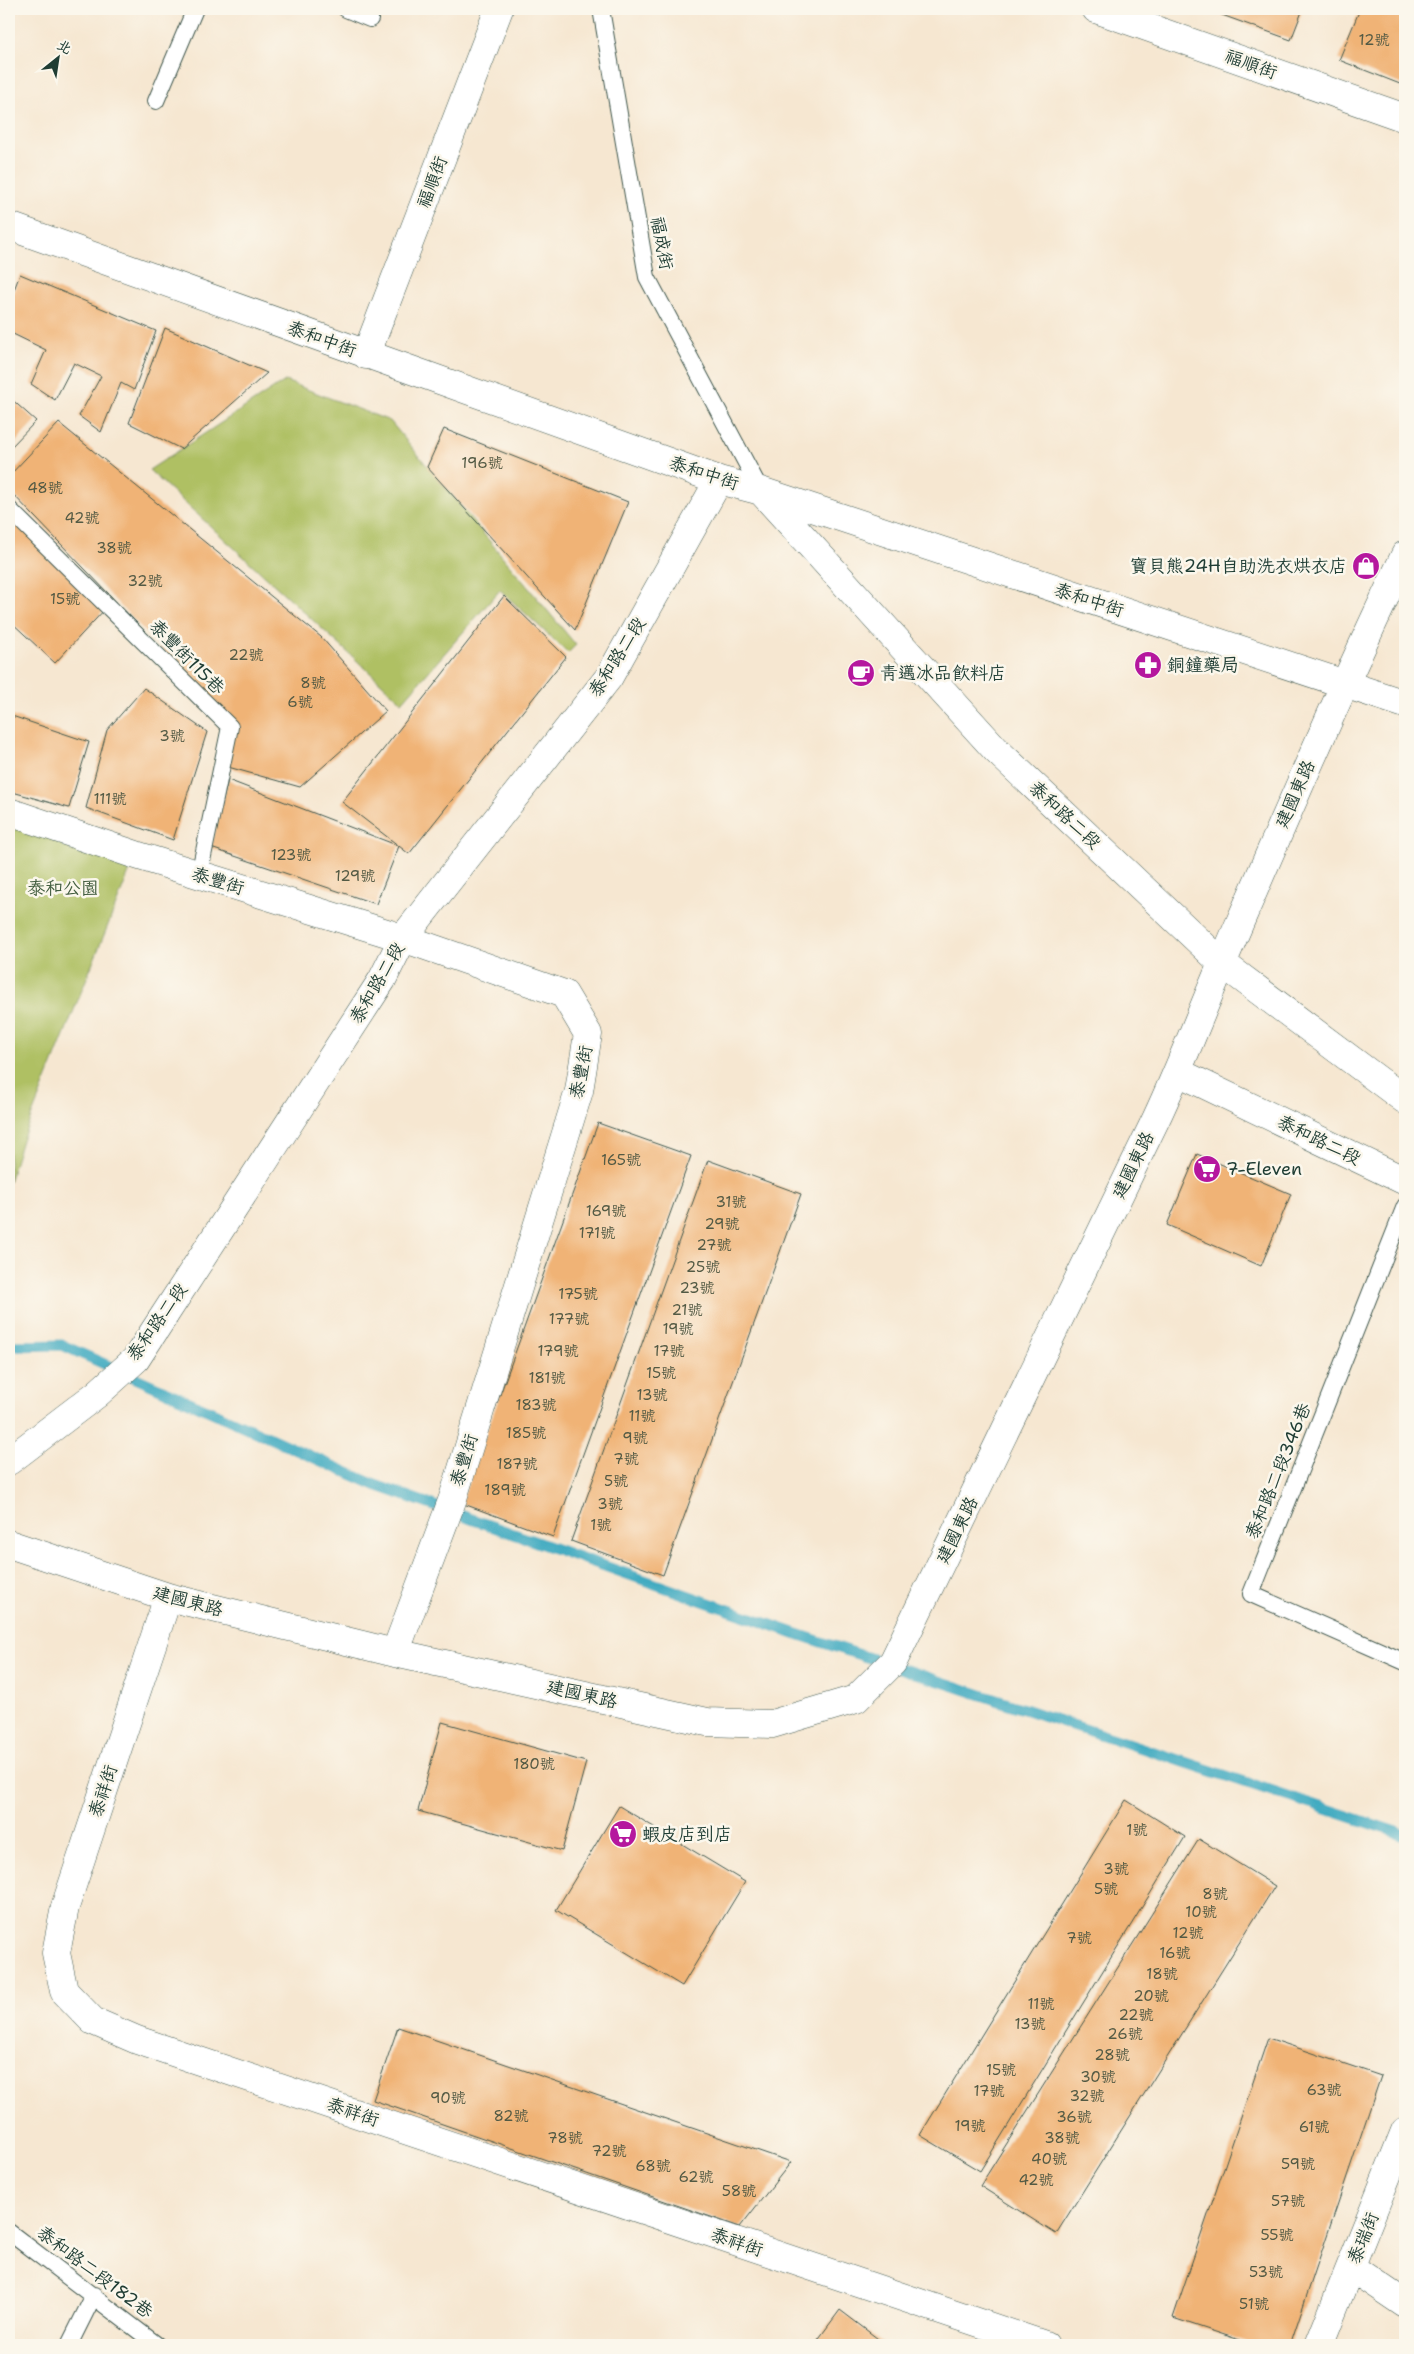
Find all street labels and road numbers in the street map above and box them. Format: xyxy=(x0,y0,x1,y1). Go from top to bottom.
street label: 福順街 xyxy=(1222,43,1280,85)
street label: 福順街 xyxy=(411,152,453,212)
street label: 福成街 xyxy=(645,214,679,272)
street label: 泰和中街 xyxy=(284,315,360,363)
street label: 泰和中街 xyxy=(666,450,742,496)
street label: 泰和中街 xyxy=(1051,577,1127,623)
street label: 泰和路二段 xyxy=(583,612,651,702)
street label: 泰豐街115巷 xyxy=(144,614,230,700)
street label: 建國東路 xyxy=(1269,756,1321,832)
street label: 泰和路二段 xyxy=(1024,776,1106,854)
street label: 泰豐街 xyxy=(189,862,247,900)
street label: 泰和路二段 xyxy=(344,938,410,1028)
street label: 泰豐街 xyxy=(564,1043,598,1101)
street label: 泰和路二段 xyxy=(1273,1109,1365,1171)
street label: 建國東路 xyxy=(1106,1127,1160,1203)
street label: 泰和路二段 xyxy=(121,1278,193,1366)
street label: 泰和路二段346巷 xyxy=(1240,1399,1316,1543)
street label: 泰豐街 xyxy=(445,1431,483,1489)
street label: 建國東路 xyxy=(930,1492,984,1568)
street label: 建國東路 xyxy=(150,1580,226,1622)
street label: 建國東路 xyxy=(544,1674,620,1714)
street label: 泰祥街 xyxy=(83,1762,123,1820)
street label: 泰祥街 xyxy=(324,2092,382,2132)
street label: 泰瑞街 xyxy=(1342,2208,1384,2268)
street label: 泰和路二段182巷 xyxy=(32,2220,158,2324)
street label: 泰祥街 xyxy=(708,2222,766,2262)

